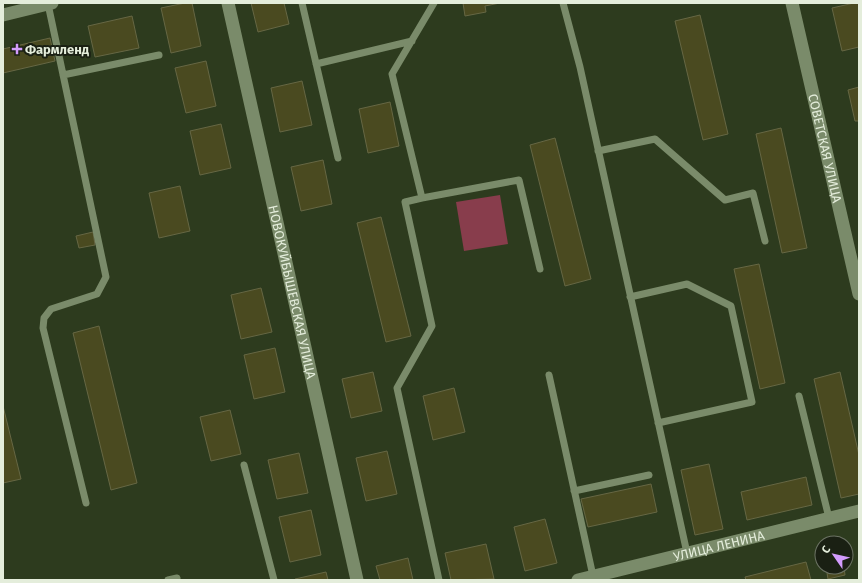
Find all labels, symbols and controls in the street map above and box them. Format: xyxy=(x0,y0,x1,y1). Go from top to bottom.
place label: Фармленд xyxy=(25,42,90,57)
marker: Фармленд xyxy=(12,44,22,54)
street label: СОВЕТСКАЯ УЛИЦА xyxy=(806,92,845,205)
street label: НОВОКУЙБЫШЕВСКАЯ УЛИЦА xyxy=(266,204,319,381)
street label: УЛИЦА ЛЕНИНА xyxy=(672,527,766,564)
north arrow xyxy=(814,535,854,575)
text: С xyxy=(819,543,834,556)

